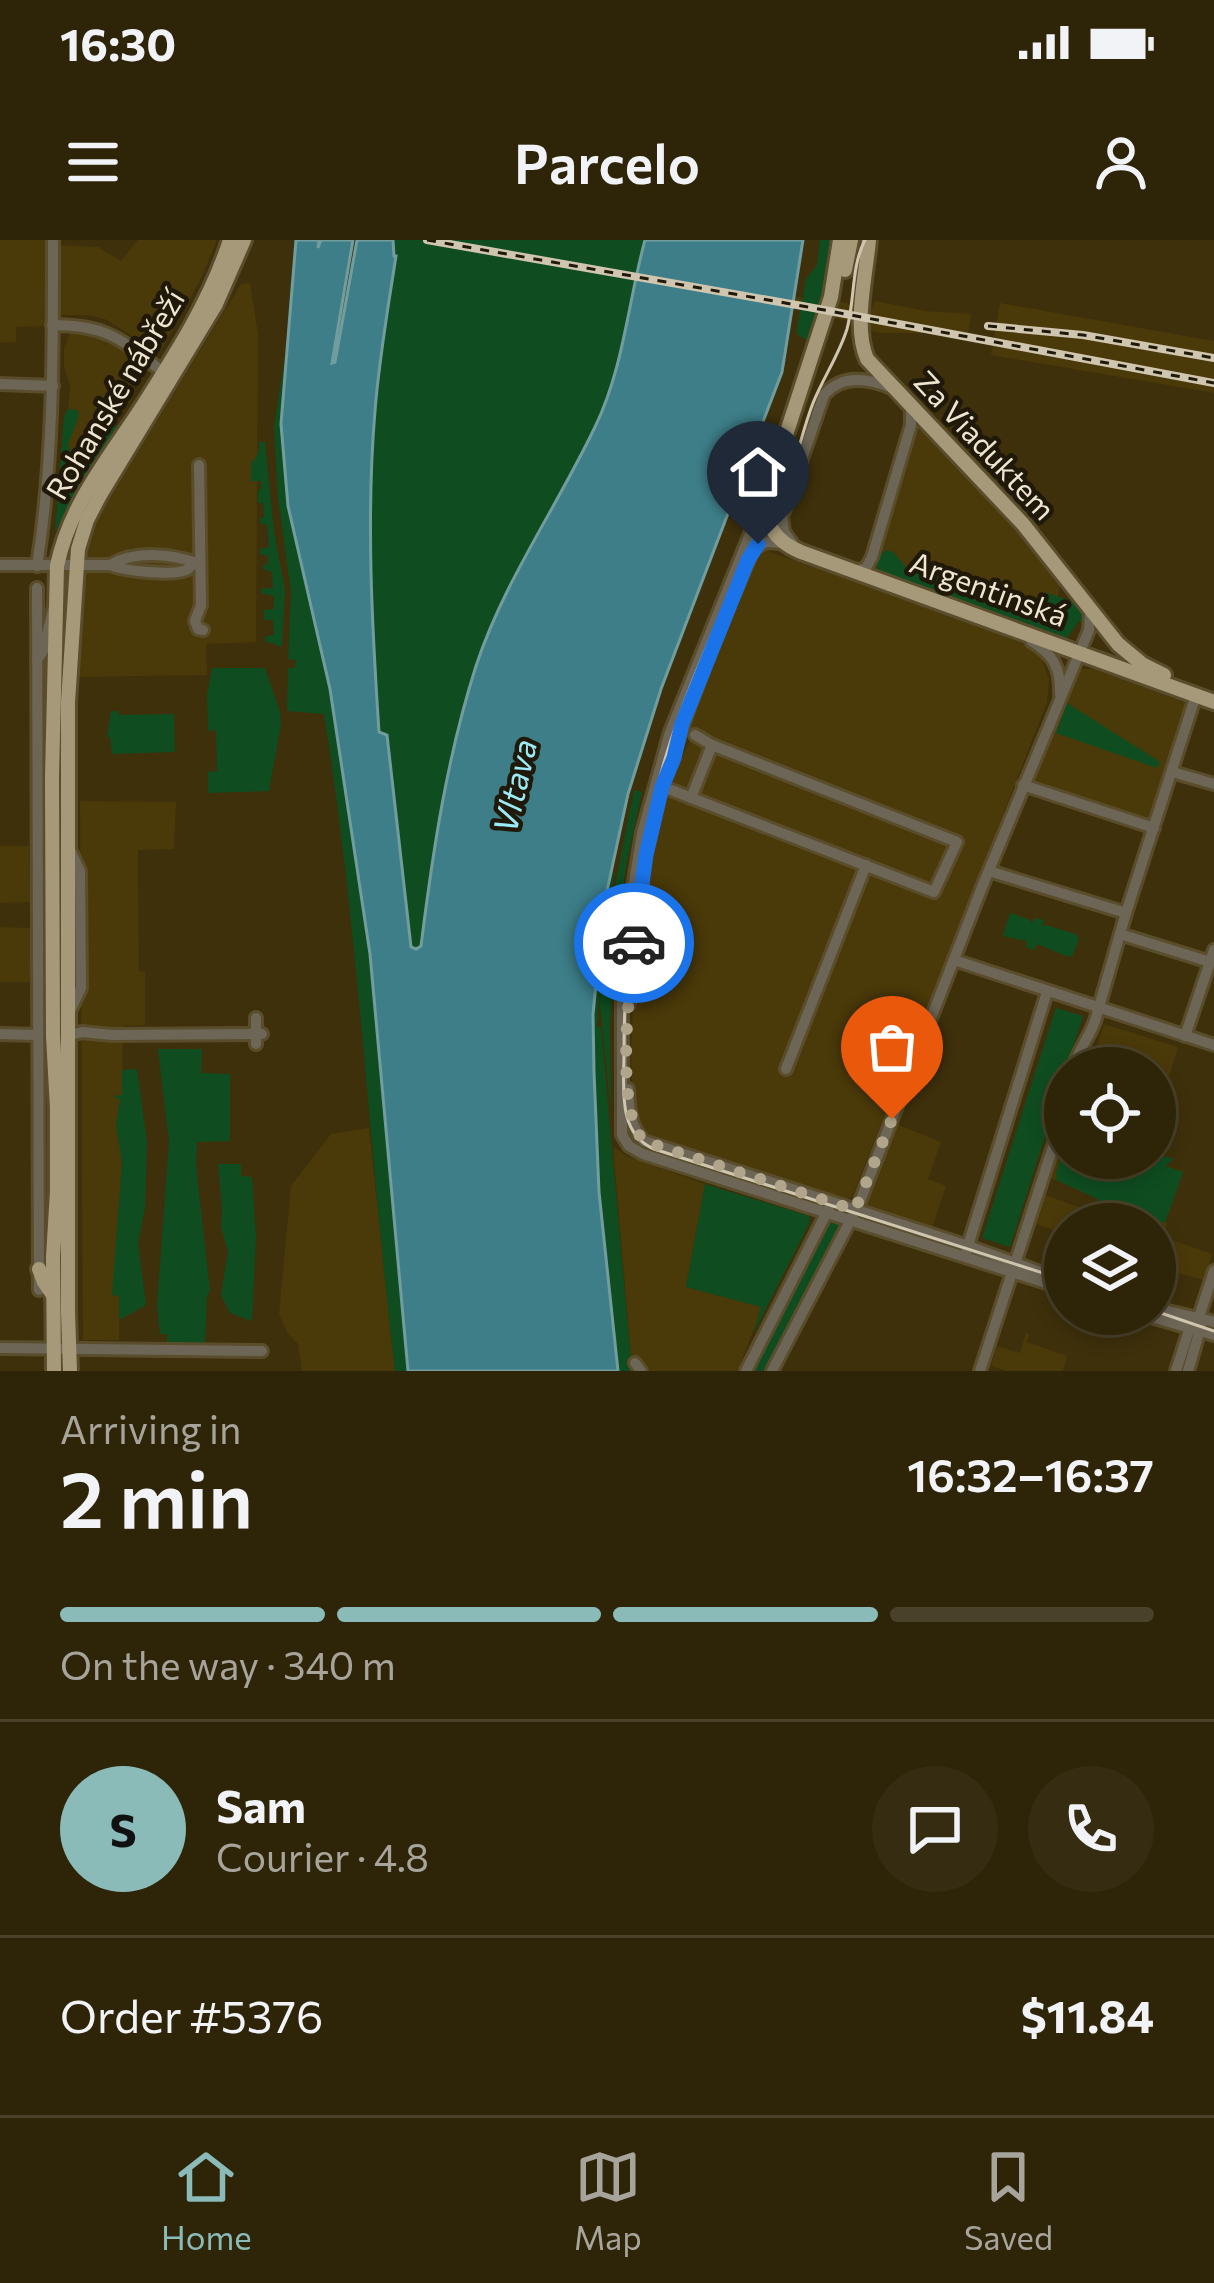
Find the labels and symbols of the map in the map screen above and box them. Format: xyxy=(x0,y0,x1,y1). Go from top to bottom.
street label: Rohanské nábřeží xyxy=(37,281,192,505)
street label: Za Viaduktem xyxy=(908,362,1064,526)
pin xyxy=(707,421,809,544)
street label: Argentinská xyxy=(905,542,1072,633)
water label: Vltava xyxy=(483,735,544,837)
courier xyxy=(574,883,694,1003)
pin xyxy=(841,996,943,1119)

